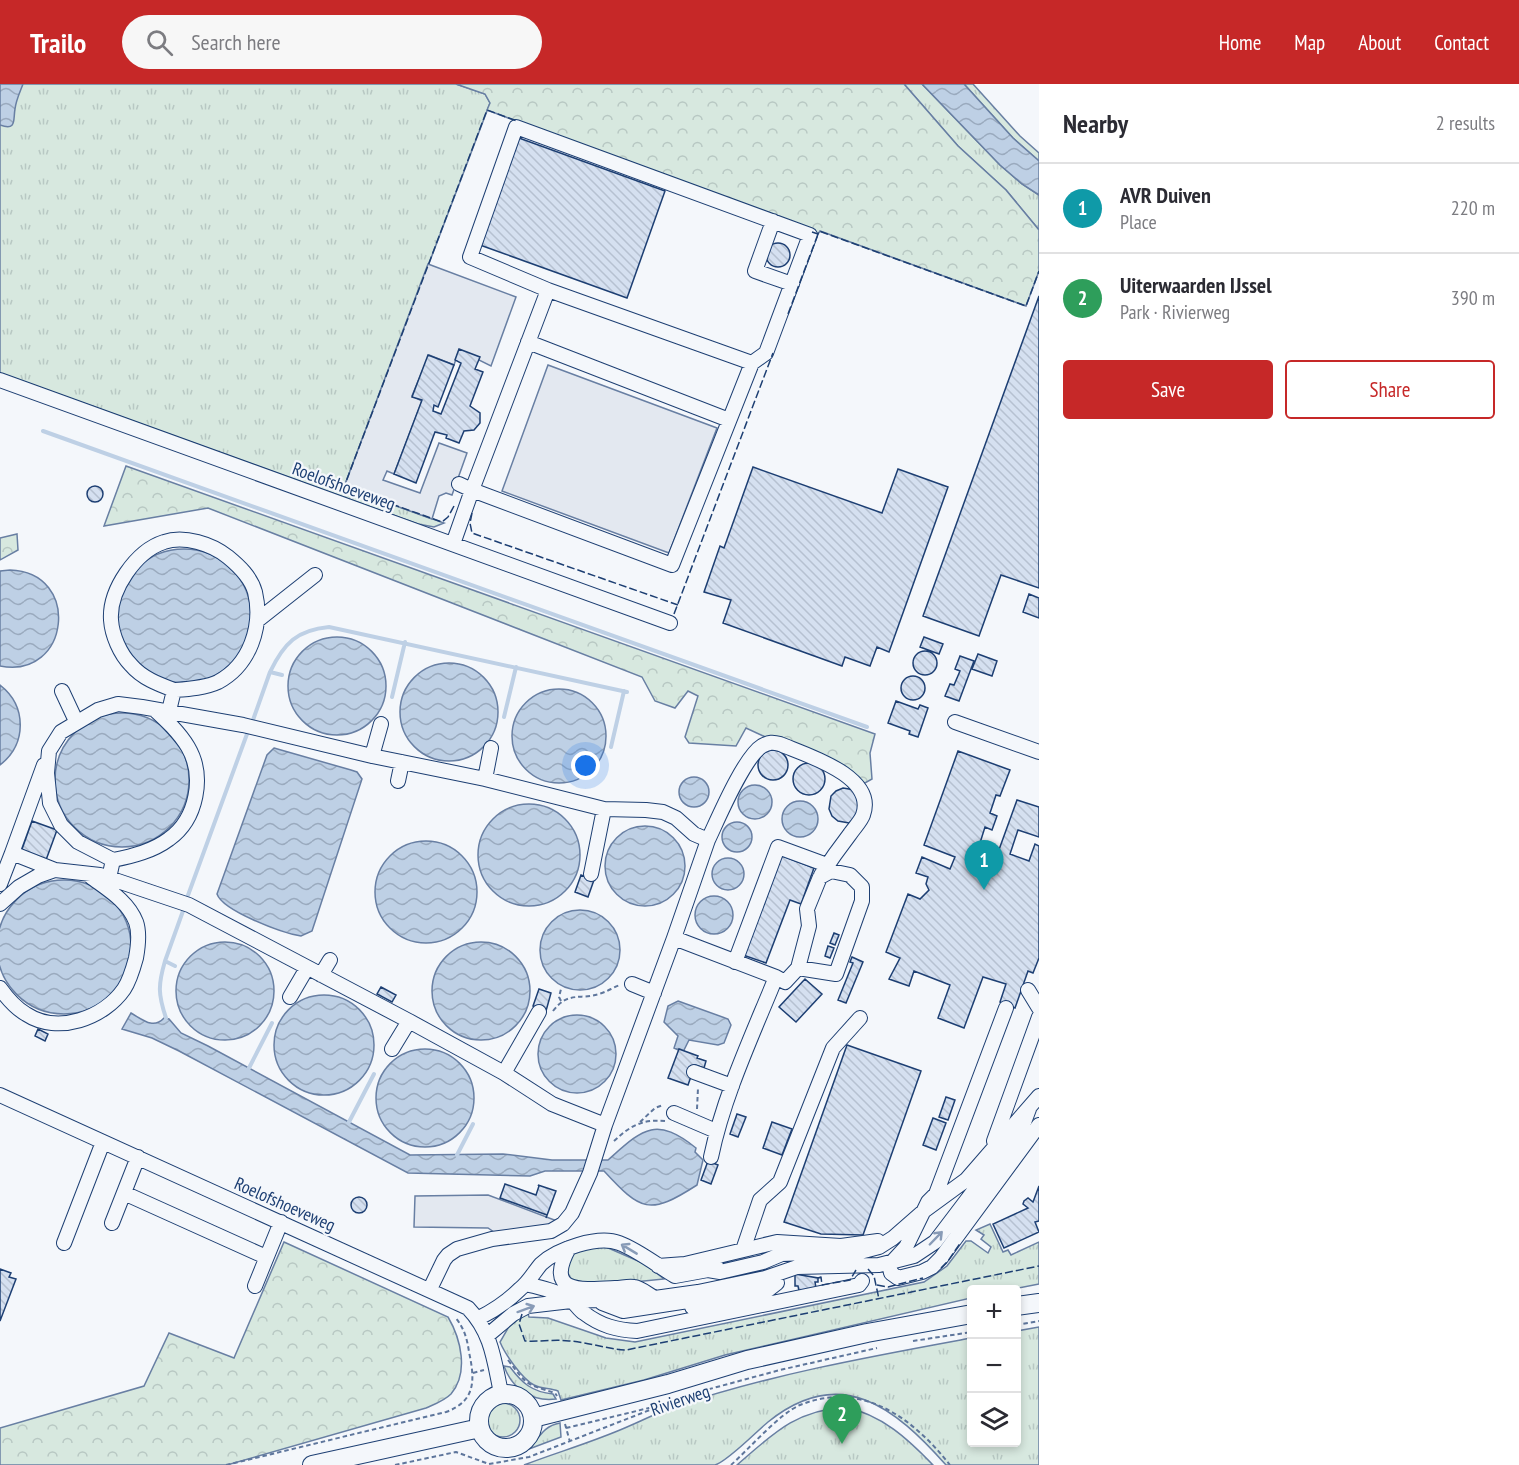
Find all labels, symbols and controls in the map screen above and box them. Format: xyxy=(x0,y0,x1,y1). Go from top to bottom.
search box xyxy=(122,15,542,69)
text: Trailo xyxy=(30,24,86,61)
icon: search xyxy=(143,26,176,59)
text: Search here xyxy=(191,28,281,56)
text: Home xyxy=(1219,29,1261,56)
text: Map xyxy=(1294,29,1325,56)
text: About xyxy=(1358,29,1401,56)
text: Contact xyxy=(1434,29,1489,56)
text: Nearby xyxy=(1063,107,1128,140)
text: 2 results xyxy=(1436,110,1495,136)
text: AVR Duiven xyxy=(1120,181,1211,209)
text: 1 xyxy=(1078,195,1087,221)
text: 220 m xyxy=(1451,195,1495,221)
text: Place xyxy=(1120,209,1157,235)
text: Uiterwaarden IJssel xyxy=(1120,271,1272,299)
text: 2 xyxy=(1078,285,1087,311)
text: 390 m xyxy=(1451,285,1495,311)
text: Park · Rivierweg xyxy=(1120,299,1230,325)
button: Save xyxy=(1063,360,1273,419)
button: Share xyxy=(1285,360,1495,419)
street label: Roelofshoeveweg xyxy=(289,457,399,515)
your location xyxy=(571,751,600,780)
pin: 1 xyxy=(964,840,1004,890)
street label: Roelofshoeveweg xyxy=(231,1171,339,1237)
one-way arrow xyxy=(929,1231,943,1246)
one-way arrow xyxy=(621,1242,638,1254)
map controls xyxy=(967,1285,1021,1447)
button: + xyxy=(967,1285,1021,1339)
one-way arrow xyxy=(516,1302,534,1313)
button: − xyxy=(967,1339,1021,1393)
street label: Rivierweg xyxy=(647,1379,713,1421)
button: layers xyxy=(967,1393,1021,1447)
pin: 2 xyxy=(822,1394,862,1444)

